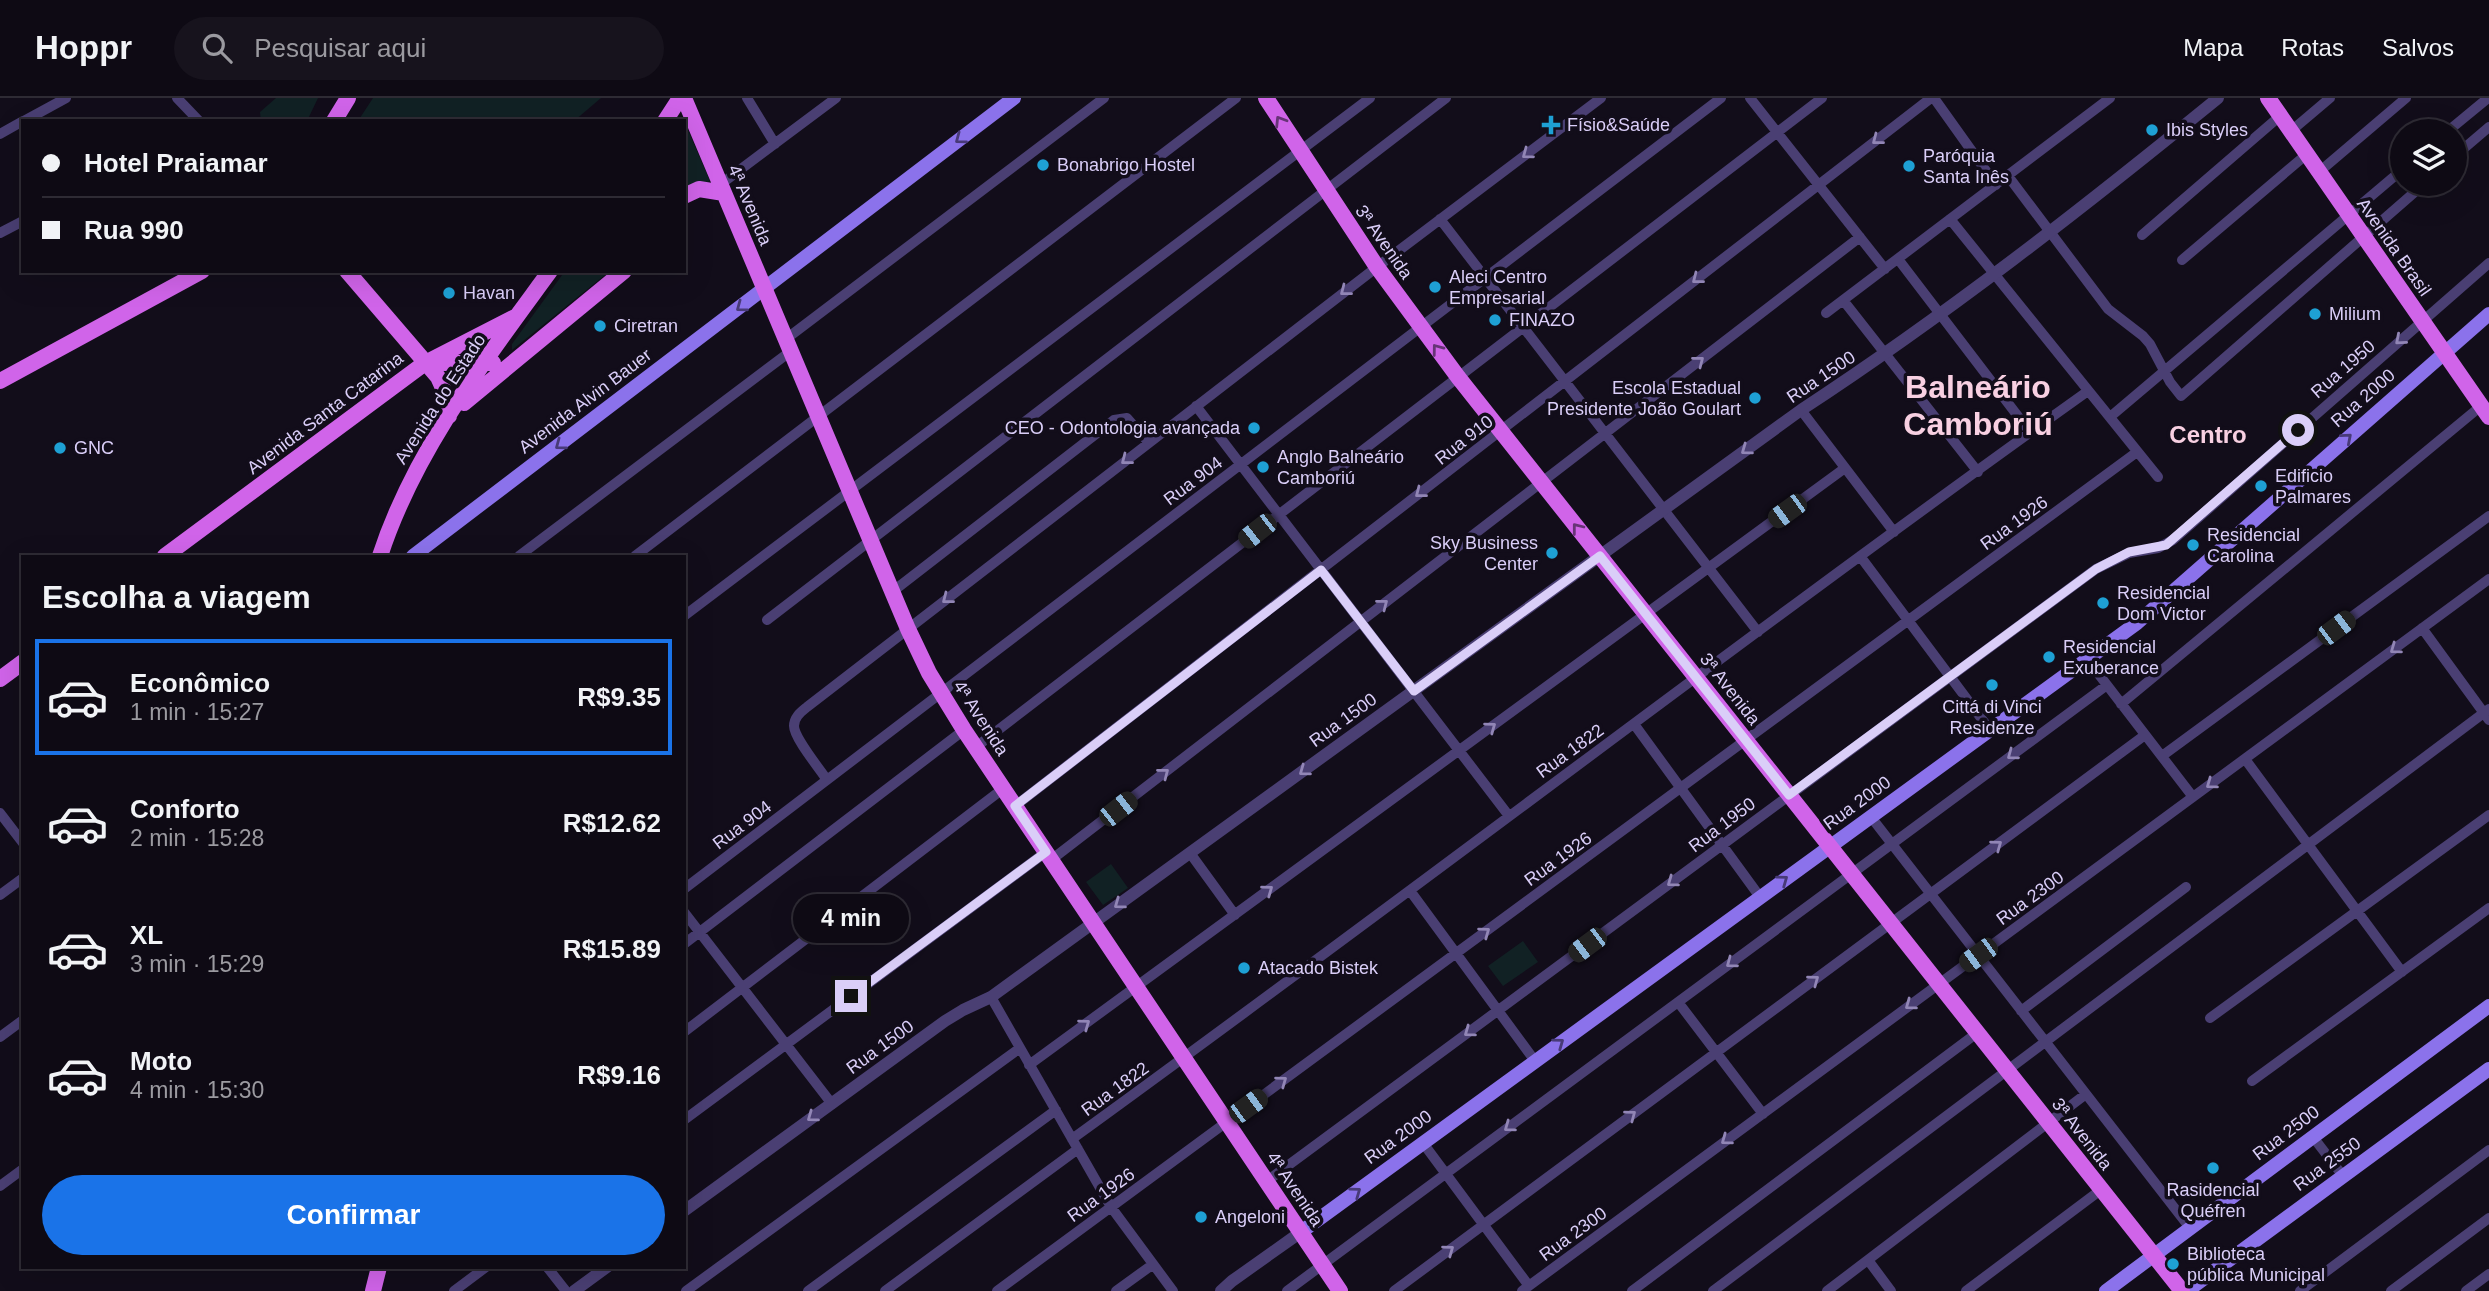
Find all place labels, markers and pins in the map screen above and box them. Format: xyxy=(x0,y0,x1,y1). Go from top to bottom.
marker: Físio&Saúde xyxy=(1541,115,1561,135)
place label: Físio&Saúde xyxy=(1567,115,1670,135)
place label: Ibis Styles xyxy=(2166,120,2248,140)
marker: Ibis Styles xyxy=(2144,122,2160,138)
place label: Paróquia Santa Inês xyxy=(1923,146,2009,187)
place label: Bonabrigo Hostel xyxy=(1057,155,1195,175)
marker: Bonabrigo Hostel xyxy=(1035,157,1051,173)
marker: Paróquia Santa Inês xyxy=(1901,158,1917,174)
place label: Aleci Centro Empresarial xyxy=(1449,267,1547,308)
marker: Aleci Centro Empresarial xyxy=(1427,279,1443,295)
place label: Havan xyxy=(463,283,515,303)
marker: Havan xyxy=(441,285,457,301)
place label: Milium xyxy=(2329,304,2381,324)
marker: Milium xyxy=(2307,306,2323,322)
place label: FINAZO xyxy=(1509,310,1575,330)
marker: FINAZO xyxy=(1487,312,1503,328)
place label: Ciretran xyxy=(614,316,678,336)
marker: Ciretran xyxy=(592,318,608,334)
place label: Escola Estadual Presidente João Goulart xyxy=(1547,378,1741,419)
marker: Escola Estadual Presidente João Goulart xyxy=(1747,390,1763,406)
place label: CEO - Odontologia avançada xyxy=(1005,418,1241,438)
marker: CEO - Odontologia avançada xyxy=(1246,420,1262,436)
place label: GNC xyxy=(74,438,114,458)
marker: GNC xyxy=(52,440,68,456)
place label: Anglo Balneário Camboriú xyxy=(1277,447,1404,488)
marker: Anglo Balneário Camboriú xyxy=(1255,459,1271,475)
place label: Edificio Palmares xyxy=(2275,466,2351,507)
marker: Edificio Palmares xyxy=(2253,478,2269,494)
place label: Residencial Carolina xyxy=(2207,525,2300,566)
place label: Sky Business Center xyxy=(1430,533,1538,574)
marker: Residencial Carolina xyxy=(2185,537,2201,553)
marker: Sky Business Center xyxy=(1544,545,1560,561)
place label: Residencial Dom Victor xyxy=(2117,583,2210,624)
marker: Residencial Dom Victor xyxy=(2095,595,2111,611)
place label: Residencial Exuberance xyxy=(2063,637,2159,678)
marker: Residencial Exuberance xyxy=(2041,649,2057,665)
marker: Cittá di Vinci Residenze xyxy=(1984,677,2000,693)
place label: Cittá di Vinci Residenze xyxy=(1942,697,2042,738)
place label: Atacado Bistek xyxy=(1258,958,1379,978)
marker: Atacado Bistek xyxy=(1236,960,1252,976)
marker: Rasidencial Quéfren xyxy=(2205,1160,2221,1176)
place label: Rasidencial Quéfren xyxy=(2166,1180,2260,1221)
place label: Angeloni xyxy=(1215,1207,1285,1227)
marker: Angeloni xyxy=(1193,1209,1209,1225)
place label: Biblioteca pública Municipal xyxy=(2187,1244,2325,1285)
marker: Biblioteca pública Municipal xyxy=(2165,1256,2181,1272)

